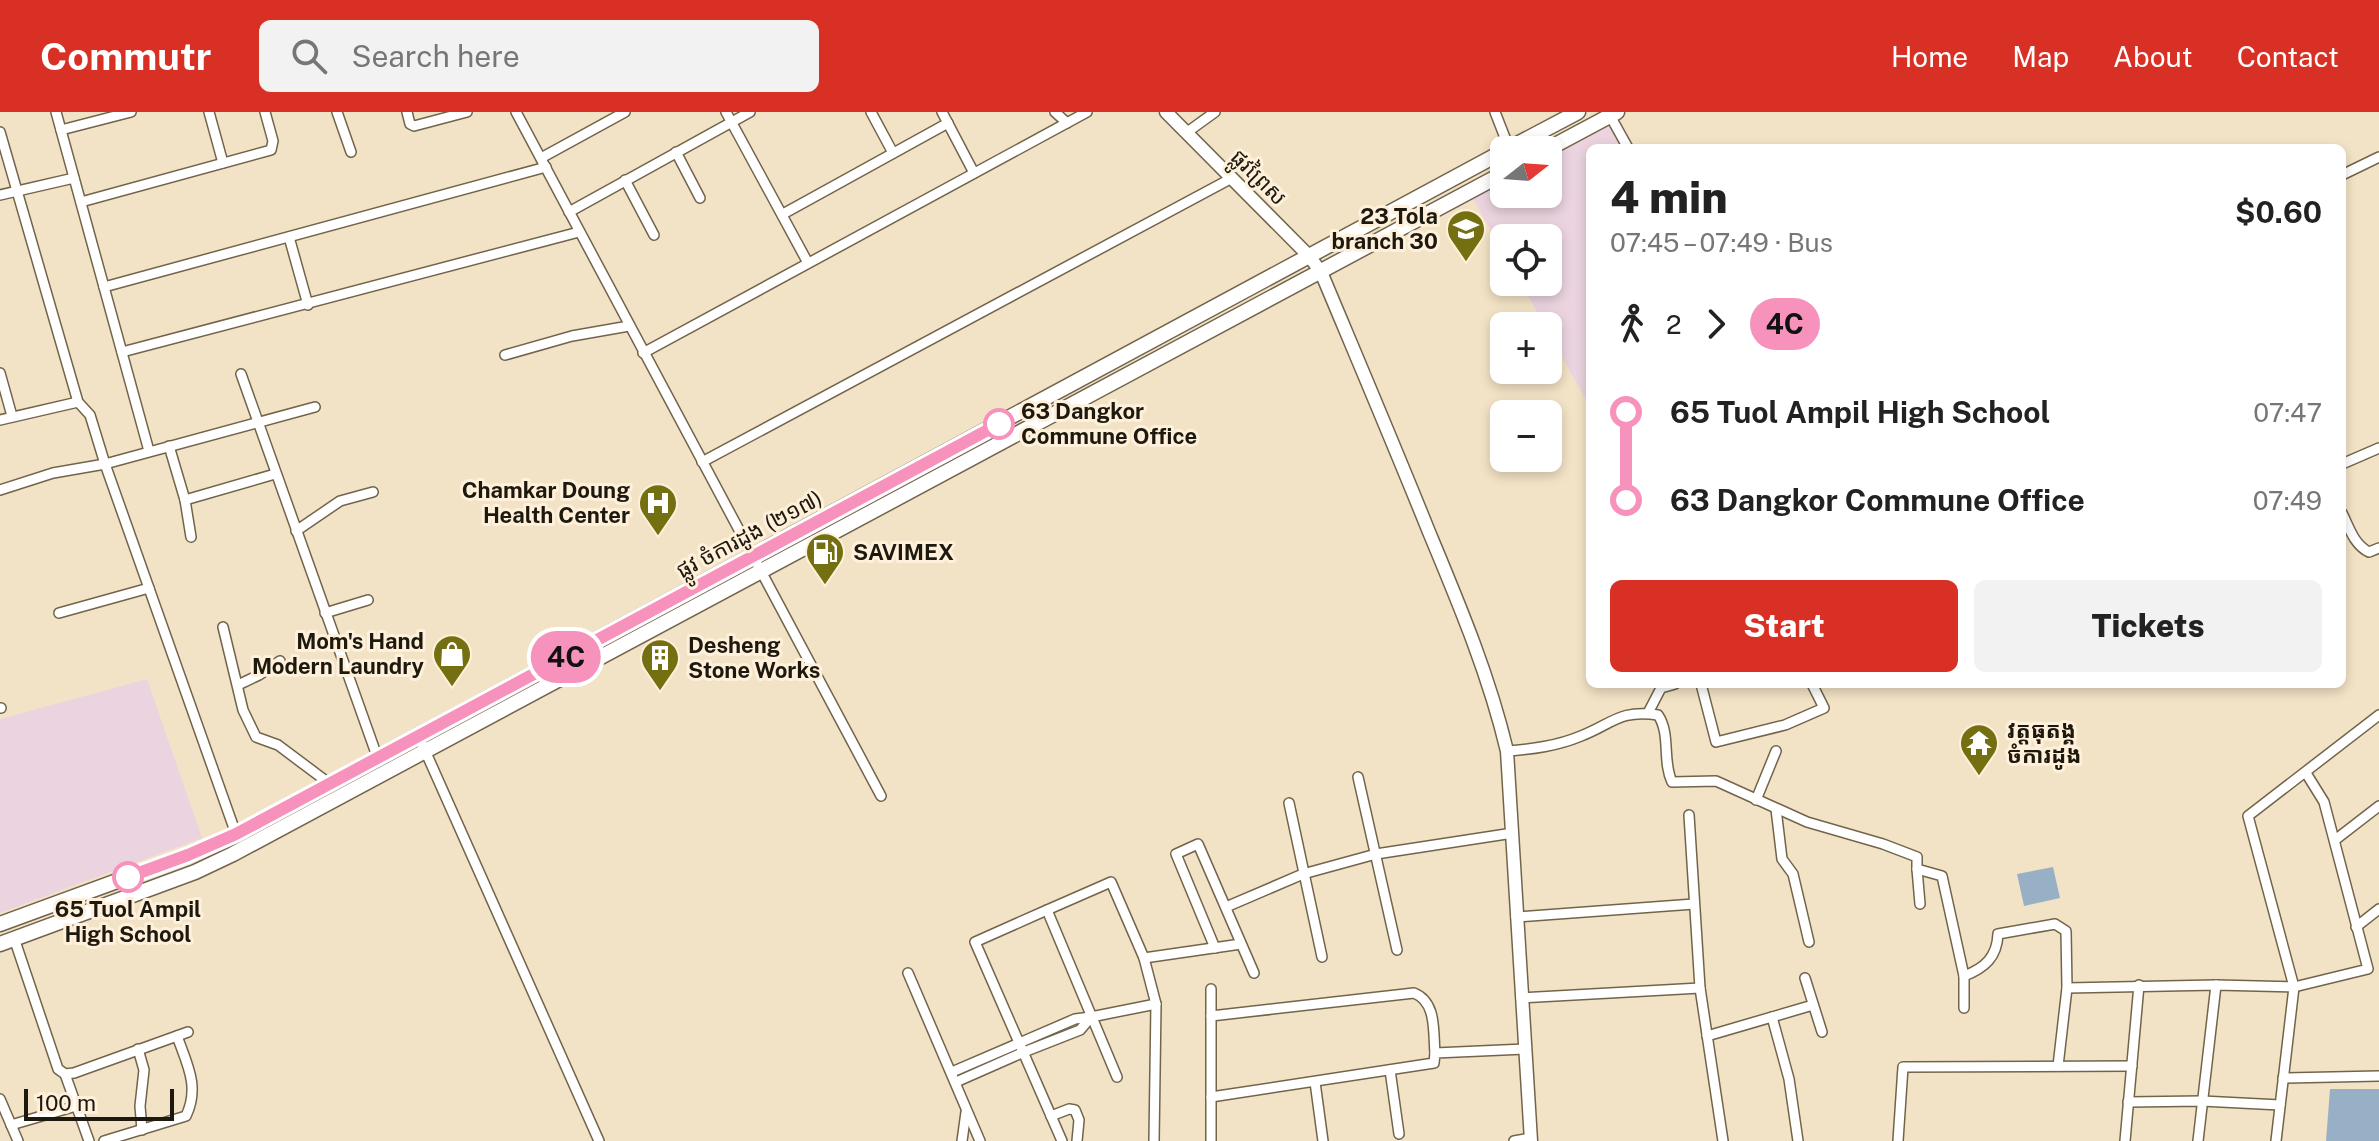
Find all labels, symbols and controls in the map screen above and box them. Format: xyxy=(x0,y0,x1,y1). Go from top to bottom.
search box xyxy=(259,20,819,92)
text: Commutr xyxy=(40,34,211,79)
icon: search xyxy=(287,34,331,78)
text: Search here xyxy=(351,38,520,74)
text: Home xyxy=(1891,40,1968,73)
text: Map xyxy=(2012,40,2069,73)
text: About xyxy=(2113,40,2193,73)
text: Contact xyxy=(2237,40,2339,73)
north arrow xyxy=(1490,136,1562,208)
map controls xyxy=(1490,136,1562,472)
street label: ផ្លូវព្រៃស xyxy=(1220,144,1292,216)
text: 4 min xyxy=(1610,171,1728,223)
text: $0.60 xyxy=(2235,194,2322,230)
place label: 23 Tola branch 30 xyxy=(1332,203,1438,254)
school or university icon: 23 Tola branch 30 xyxy=(1445,208,1487,263)
button: locate xyxy=(1490,224,1562,296)
text: 07:45 – 07:49 · Bus xyxy=(1610,227,1833,258)
icon: walk xyxy=(1610,302,1654,346)
icon: forward xyxy=(1694,302,1738,346)
text: 4C xyxy=(1766,307,1804,340)
text: 2 xyxy=(1666,309,1682,340)
button: + xyxy=(1490,312,1562,384)
text: 65 Tuol Ampil High School xyxy=(1670,394,2050,430)
text: 07:47 xyxy=(2253,397,2322,428)
place label: 63 Dangkor Commune Office xyxy=(1021,398,1197,449)
button: − xyxy=(1490,400,1562,472)
marker: 63 Dangkor Commune Office xyxy=(984,409,1014,439)
place label: Chamkar Doung Health Center xyxy=(462,477,630,528)
hospital icon: Chamkar Doung Health Center xyxy=(637,482,679,537)
text: 63 Dangkor Commune Office xyxy=(1670,482,2085,518)
street label: ផ្លូវ ចំការដូង (២១៧) xyxy=(672,485,830,590)
text: 07:49 xyxy=(2253,485,2322,516)
fuel station icon: SAVIMEX xyxy=(804,531,846,586)
place label: SAVIMEX xyxy=(853,539,954,565)
button: Start xyxy=(1610,580,1958,672)
button: Tickets xyxy=(1974,580,2322,672)
place label: Mom's Hand Modern Laundry xyxy=(252,628,425,679)
line badge: 4C xyxy=(530,631,602,683)
place label: Desheng Stone Works xyxy=(688,632,820,683)
shop icon: Mom's Hand Modern Laundry xyxy=(431,633,473,688)
building icon: Desheng Stone Works xyxy=(639,637,681,692)
text: 4C xyxy=(547,640,585,673)
place label: វត្តធុតង្គ ចំការដូង xyxy=(2007,717,2081,770)
temple icon: វត្តធុតង្គ ចំការដូង xyxy=(1958,722,2000,777)
marker: 65 Tuol Ampil High School xyxy=(113,862,143,892)
place label: 65 Tuol Ampil High School xyxy=(55,896,201,947)
scale bar xyxy=(24,1085,174,1121)
text: 100 m xyxy=(36,1090,96,1116)

